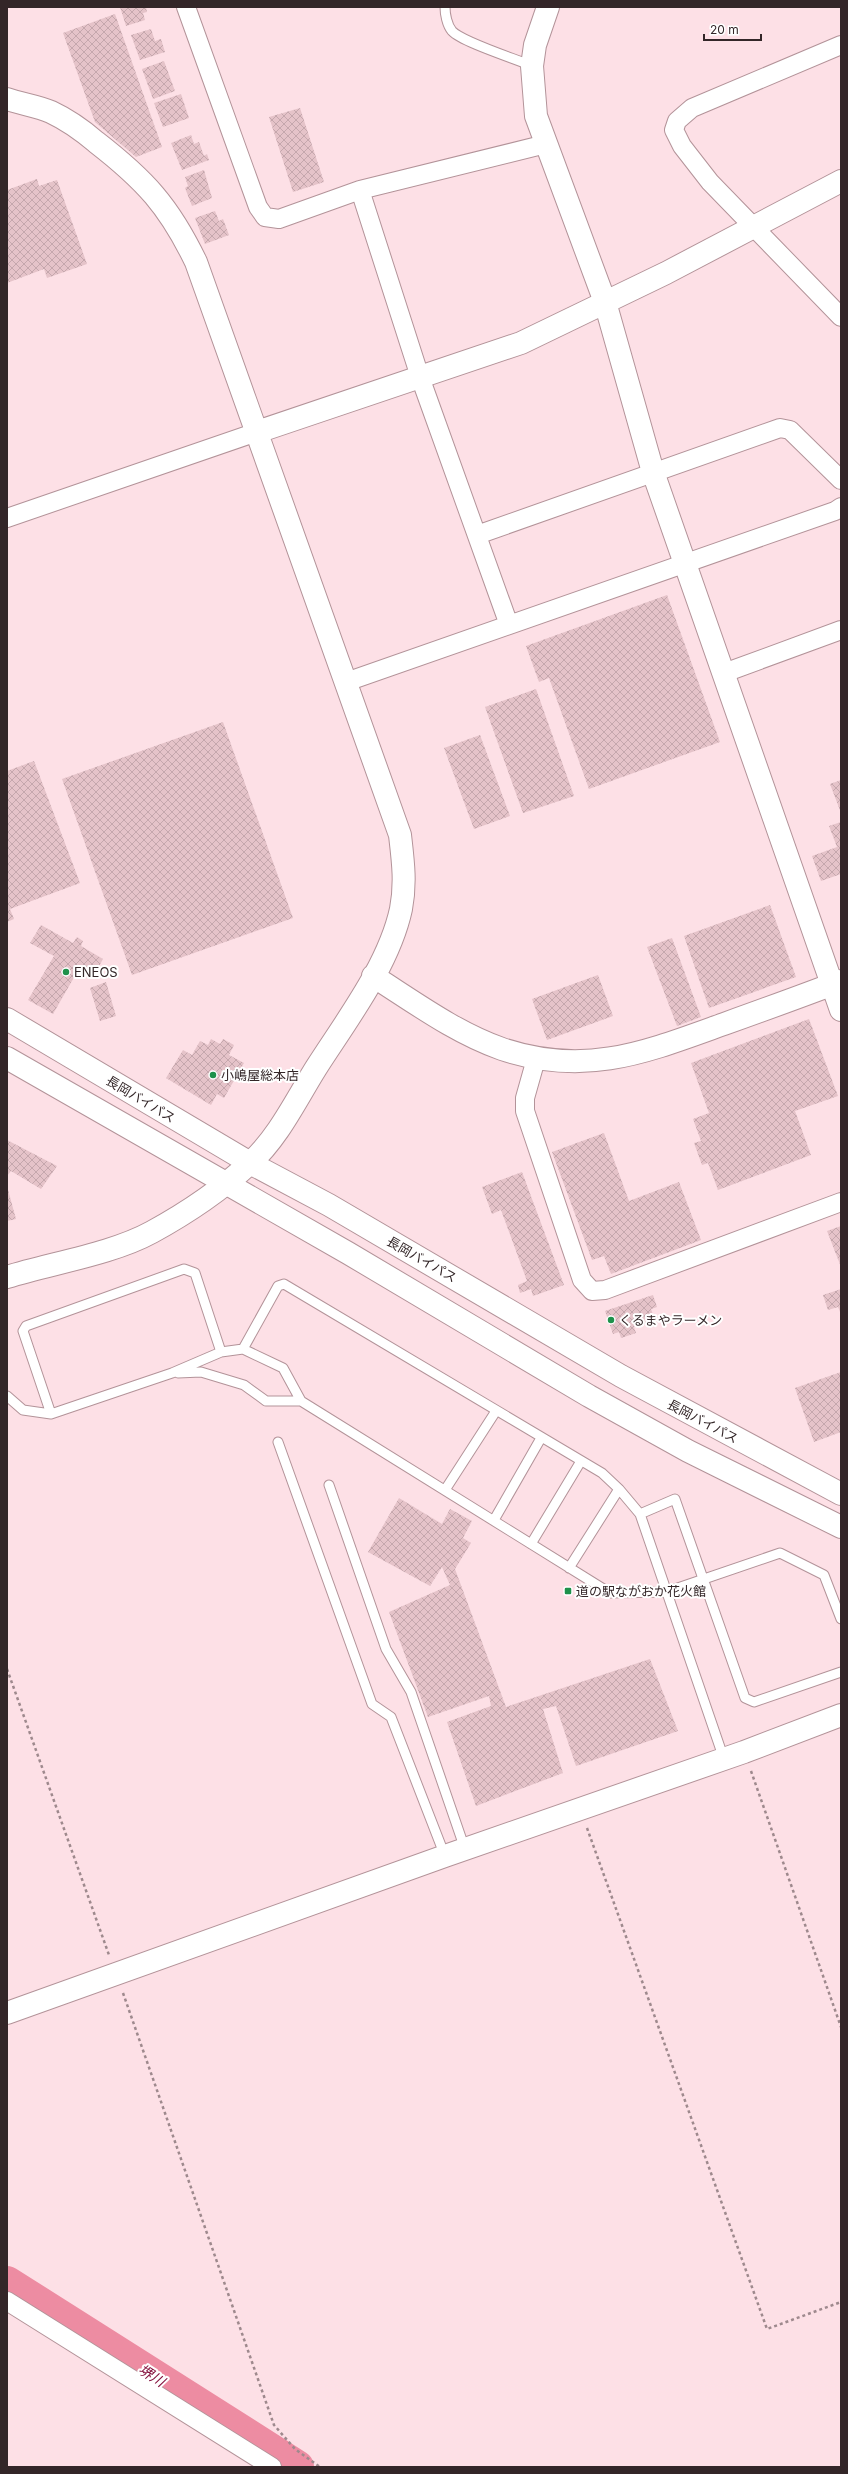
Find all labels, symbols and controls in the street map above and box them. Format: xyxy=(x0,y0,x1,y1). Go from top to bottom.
scale bar xyxy=(704,16,761,42)
text: 20 m xyxy=(710,22,739,37)
place label: ENEOS xyxy=(74,964,118,980)
marker: ENEOS xyxy=(61,967,71,977)
place label: 小嶋屋総本店 xyxy=(221,1067,299,1083)
marker: 小嶋屋総本店 xyxy=(208,1070,218,1080)
street label: 長岡バイパス xyxy=(104,1072,178,1126)
street label: 長岡バイパス xyxy=(384,1233,460,1285)
place label: くるまやラーメン xyxy=(619,1312,722,1328)
marker: くるまやラーメン xyxy=(606,1315,616,1325)
street label: 長岡バイパス xyxy=(665,1396,741,1446)
place label: 道の駅ながおか花火館 xyxy=(576,1583,706,1599)
marker: 道の駅ながおか花火館 xyxy=(563,1586,573,1596)
water label: 堺川 xyxy=(136,2360,170,2391)

